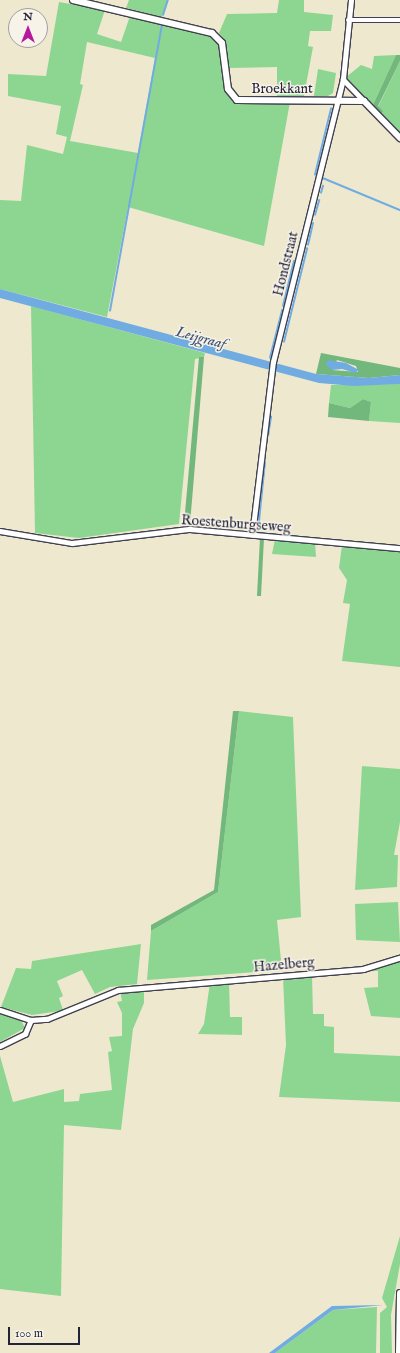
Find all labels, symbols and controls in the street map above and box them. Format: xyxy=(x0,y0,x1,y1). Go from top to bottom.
north arrow xyxy=(8,8,48,48)
text: N xyxy=(23,10,33,24)
street label: Broekkant xyxy=(251,81,313,97)
street label: Hondstraat xyxy=(270,230,302,298)
water label: Leijgraaf xyxy=(174,323,228,353)
street label: Roestenburgseweg xyxy=(181,512,291,536)
street label: Hazelberg xyxy=(253,954,315,976)
scale bar xyxy=(10,1319,82,1345)
text: 100 m xyxy=(15,1326,43,1341)

